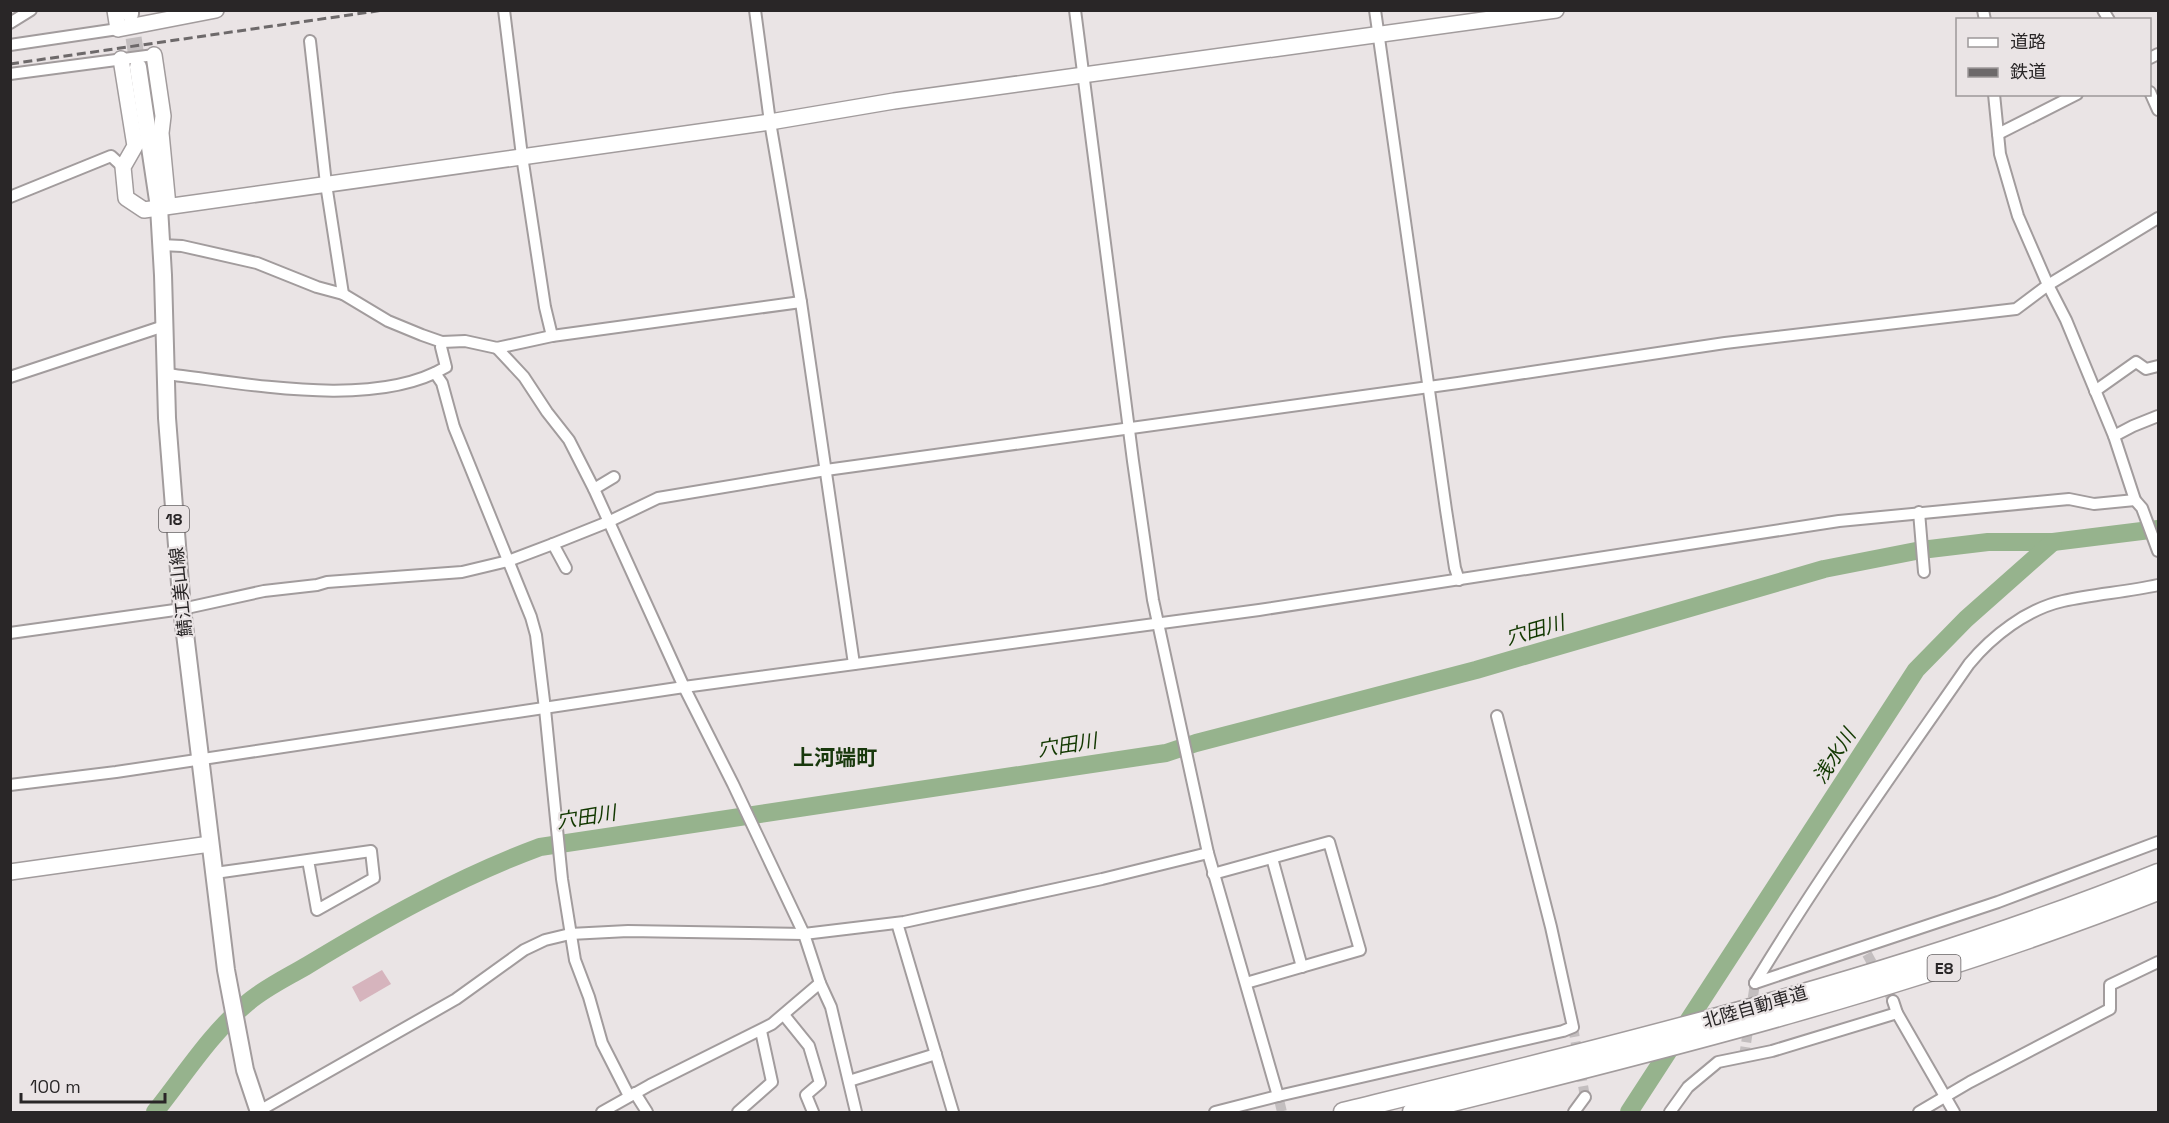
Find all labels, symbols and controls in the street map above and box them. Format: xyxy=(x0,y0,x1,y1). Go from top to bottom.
legend xyxy=(1956,18,2151,96)
text: 道路 xyxy=(2010,30,2046,53)
text: 鉄道 xyxy=(2010,60,2046,83)
road number: 18 xyxy=(159,506,189,532)
street label: 鯖江美山線 xyxy=(164,546,197,638)
water label: 穴田川 xyxy=(1503,609,1569,651)
water label: 浅水川 xyxy=(1807,722,1862,788)
water label: 穴田川 xyxy=(1035,727,1101,763)
district label: 上河端町 xyxy=(793,744,877,771)
water label: 穴田川 xyxy=(554,799,620,835)
road number: E8 xyxy=(1928,955,1960,981)
street label: 北陸自動車道 xyxy=(1700,981,1810,1032)
scale bar xyxy=(21,1066,165,1104)
text: 100 m xyxy=(30,1075,81,1098)

